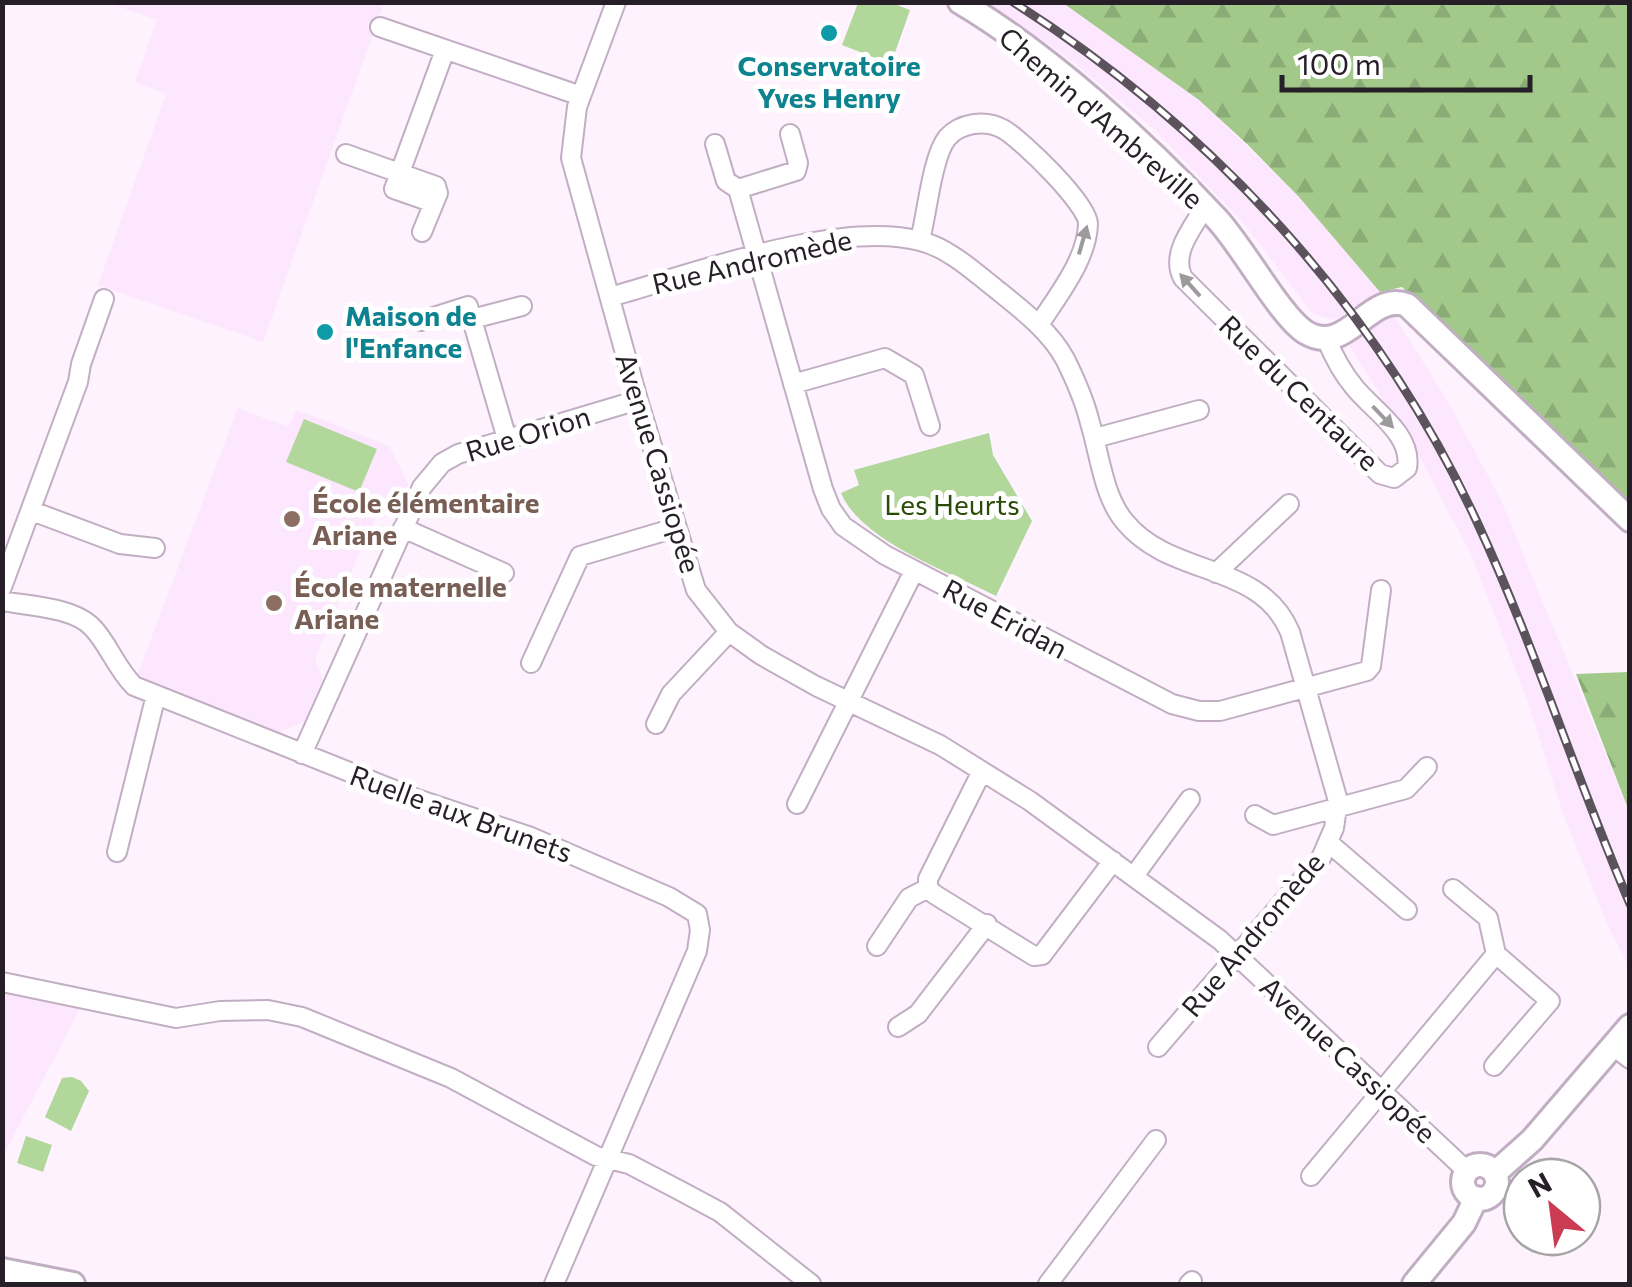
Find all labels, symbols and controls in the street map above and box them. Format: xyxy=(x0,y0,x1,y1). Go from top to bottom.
street label: Chemin d'Ambreville xyxy=(993,19,1211,215)
marker: Conservatoire Yves Henry xyxy=(818,22,840,44)
scale bar xyxy=(1282,30,1530,92)
text: 100 m xyxy=(1297,44,1381,81)
place label: Conservatoire Yves Henry xyxy=(737,48,921,114)
street label: Rue Andromède xyxy=(649,222,855,300)
one-way arrow xyxy=(1076,224,1092,255)
one-way arrow xyxy=(1180,273,1202,298)
place label: Maison de l'Enfance xyxy=(345,298,477,364)
street label: Rue du Centaure xyxy=(1213,308,1387,477)
marker: Maison de l'Enfance xyxy=(314,321,336,343)
street label: Avenue Cassiopée xyxy=(609,349,709,577)
street label: Rue Orion xyxy=(461,398,594,468)
one-way arrow xyxy=(1371,405,1394,429)
place label: École élémentaire Ariane xyxy=(312,485,540,551)
park label: Les Heurts xyxy=(884,487,1020,521)
marker: École élémentaire Ariane xyxy=(281,508,303,530)
place label: École maternelle Ariane xyxy=(294,569,507,635)
street label: Rue Eridan xyxy=(937,571,1074,665)
marker: École maternelle Ariane xyxy=(263,592,285,614)
street label: Ruelle aux Brunets xyxy=(346,757,577,869)
street label: Rue Andromède xyxy=(1174,845,1331,1023)
street label: Avenue Cassiopée xyxy=(1254,969,1444,1149)
north arrow xyxy=(1502,1157,1602,1257)
text: N xyxy=(1522,1164,1557,1204)

